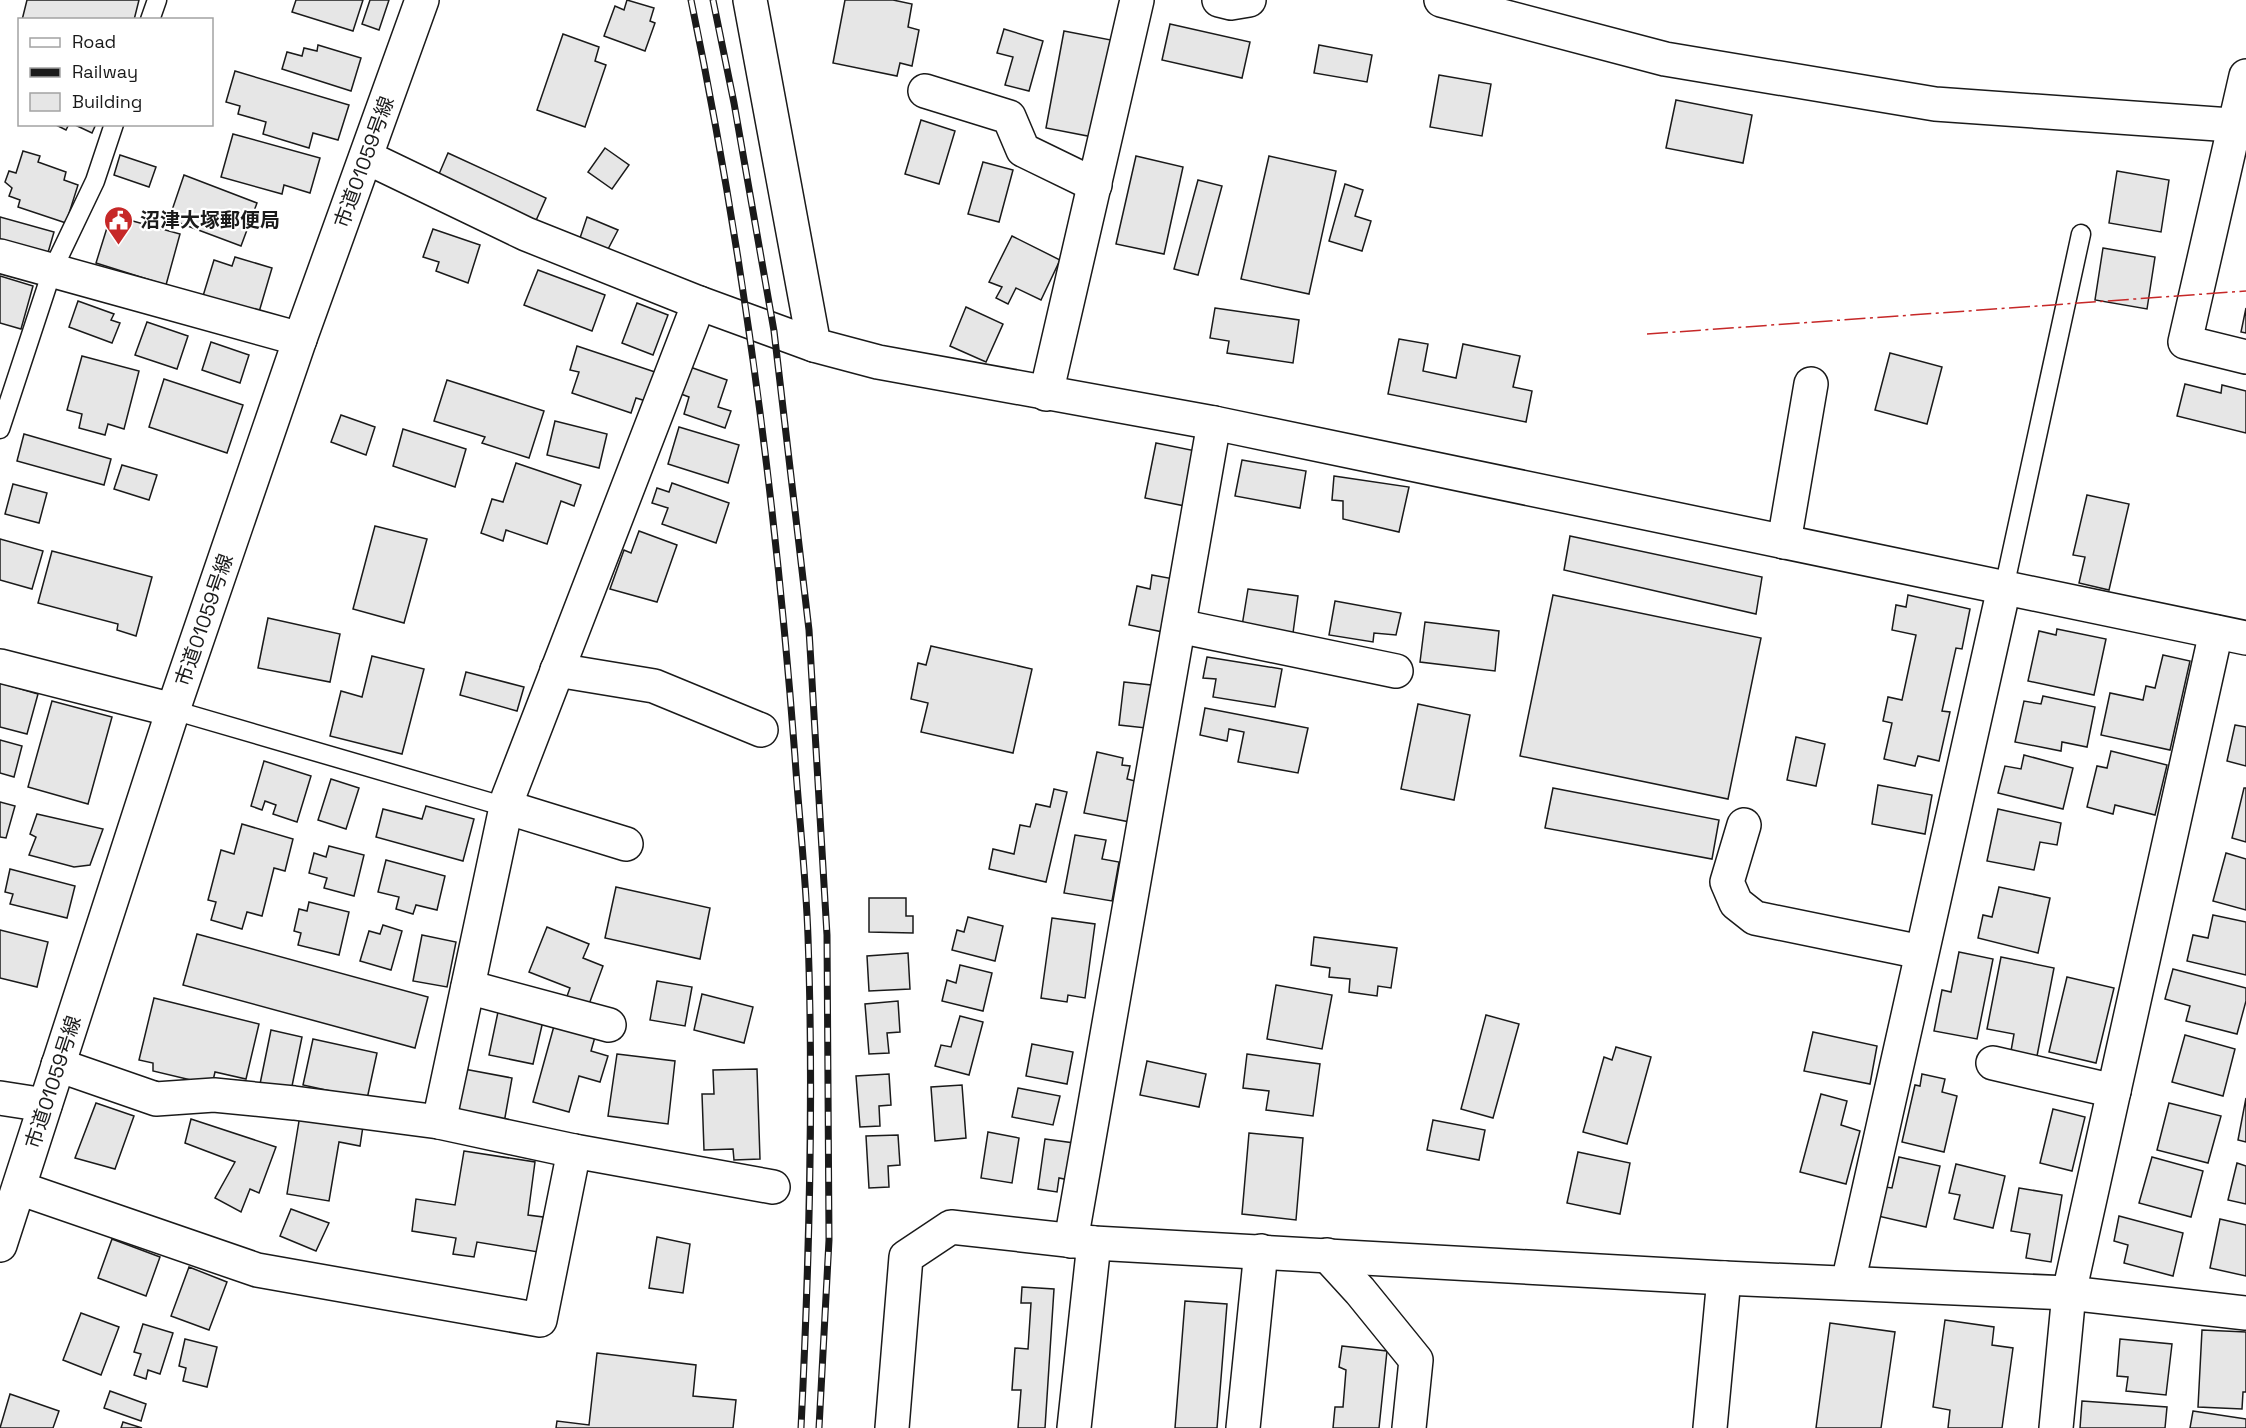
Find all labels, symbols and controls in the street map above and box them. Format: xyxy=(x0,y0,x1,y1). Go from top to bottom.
legend xyxy=(18,18,213,126)
text: Road xyxy=(72,30,116,53)
text: Railway xyxy=(72,60,138,83)
text: Building xyxy=(72,90,142,113)
street label: 市道01059号線 xyxy=(328,93,400,231)
public building icon: 沼津大塚郵便局 xyxy=(103,204,135,246)
place label: 沼津大塚郵便局 xyxy=(140,207,280,233)
street label: 市道01059号線 xyxy=(169,550,239,690)
street label: 市道01059号線 xyxy=(19,1012,87,1152)

